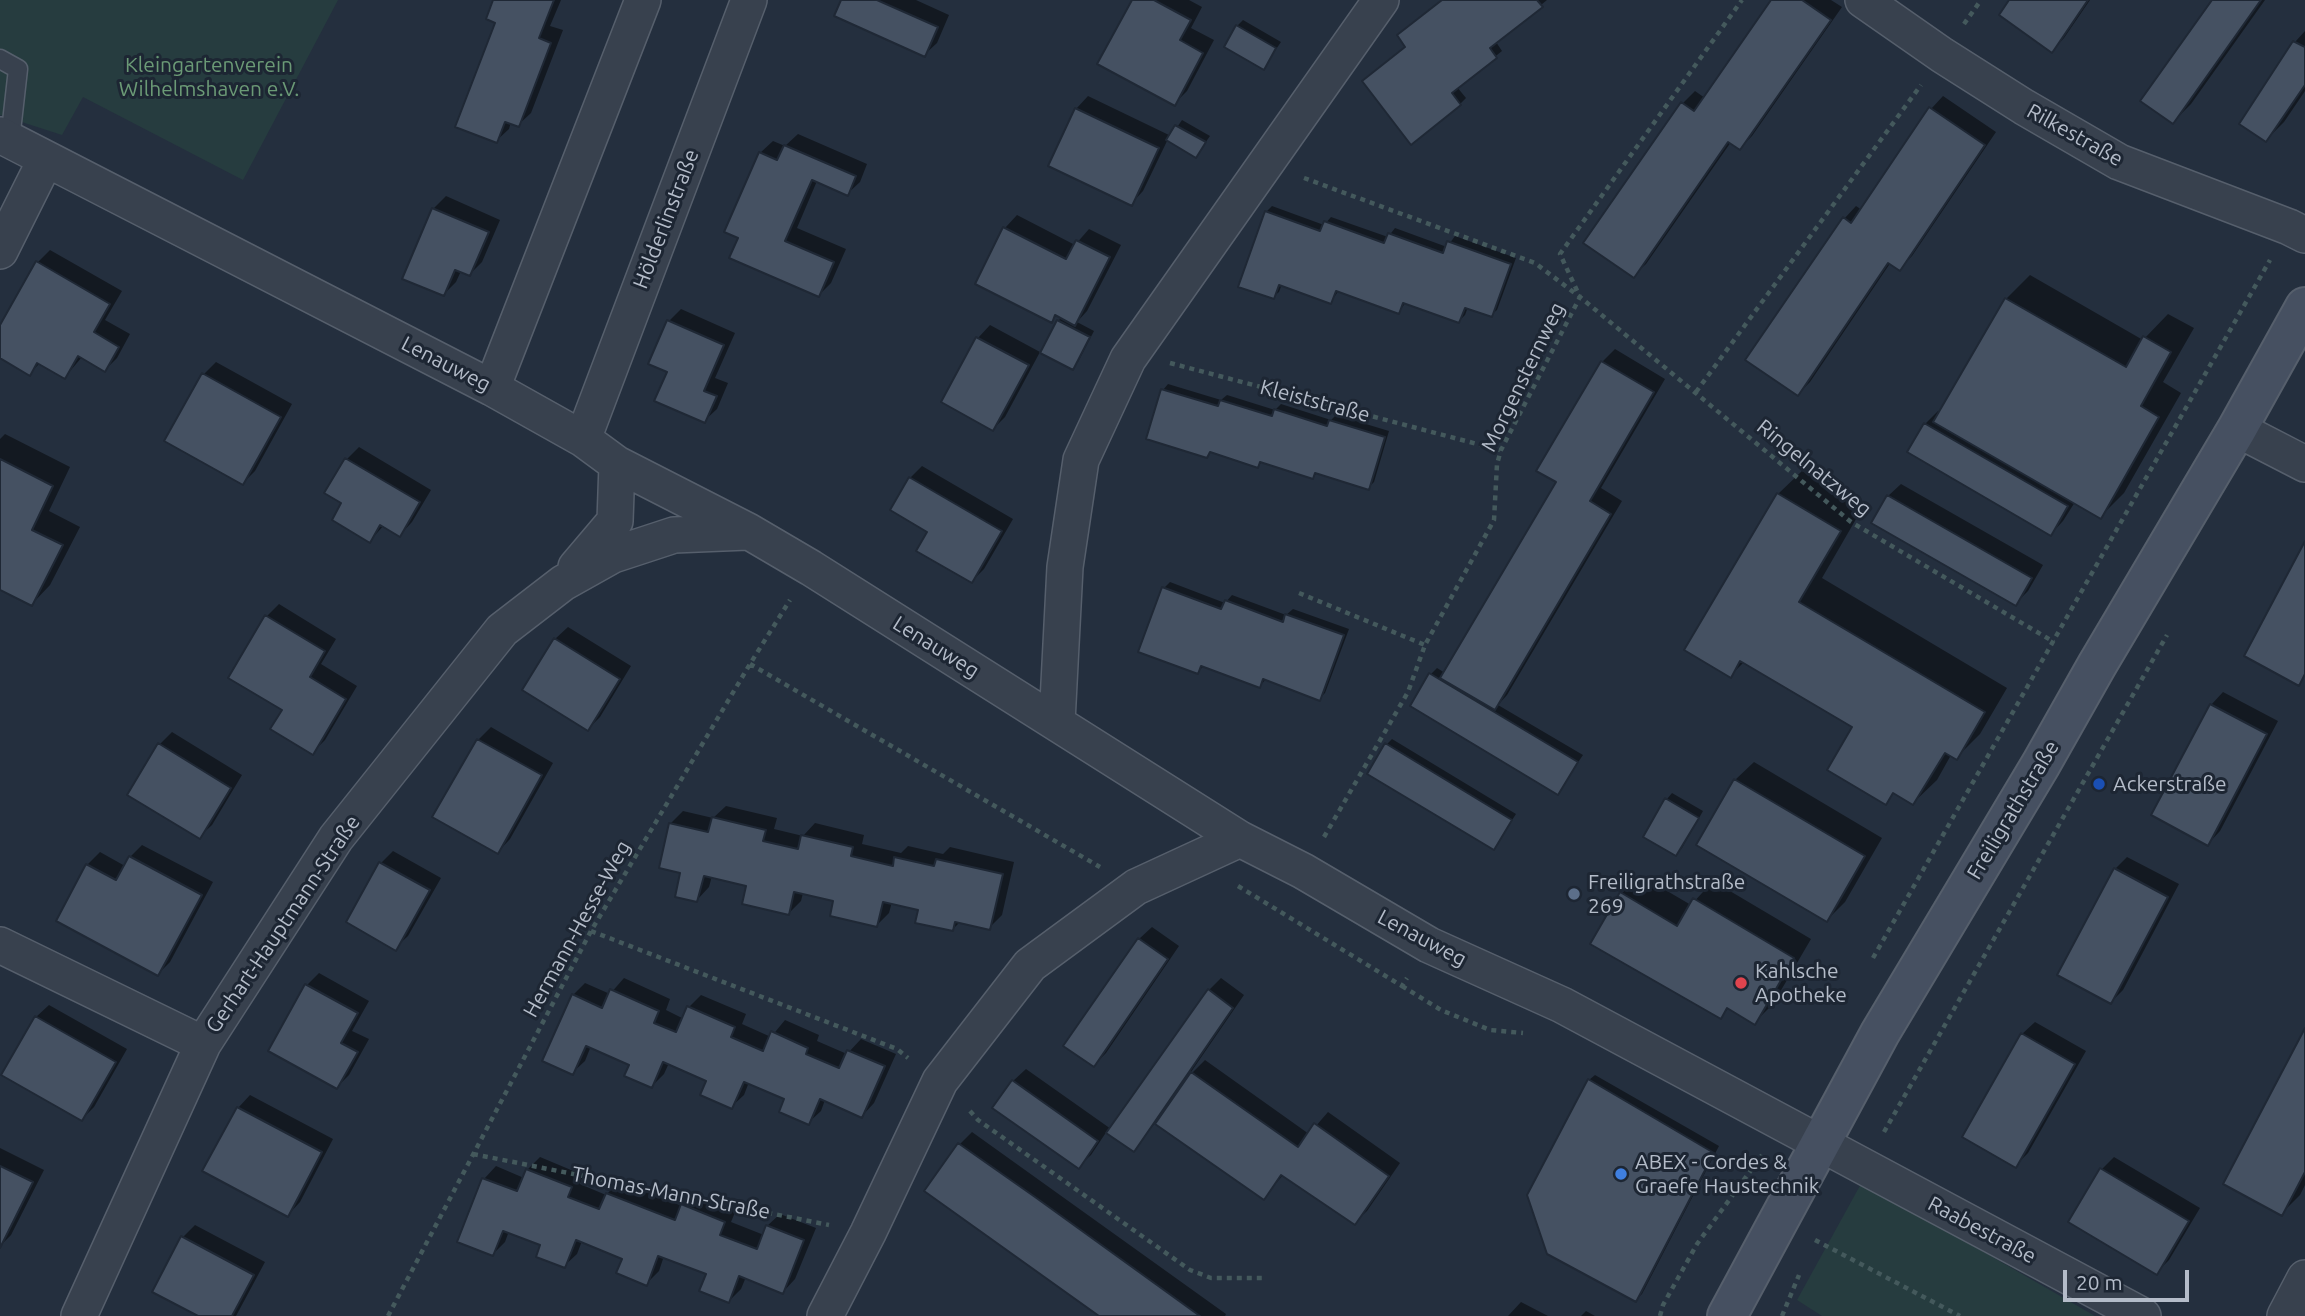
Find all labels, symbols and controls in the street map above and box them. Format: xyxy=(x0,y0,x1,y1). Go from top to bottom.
park label: Kleingartenverein Wilhelmshaven e.V. xyxy=(119,52,299,102)
street label: Rilkestraße xyxy=(2023,98,2127,172)
street label: Hölderlinstraße xyxy=(628,146,704,292)
street label: Morgensternweg xyxy=(1476,298,1570,456)
street label: Lenauweg xyxy=(397,331,495,397)
street label: Kleiststraße xyxy=(1257,374,1373,428)
street label: Ringelnatzweg xyxy=(1752,414,1876,522)
street label: Lenauweg xyxy=(888,611,984,683)
street label: Freiligrathstraße xyxy=(1962,736,2064,884)
place label: Ackerstraße xyxy=(2113,771,2227,797)
marker: Ackerstraße xyxy=(2091,776,2107,792)
street label: Gerhart-Hauptmann-Straße xyxy=(201,810,365,1038)
street label: Hermann-Hesse-Weg xyxy=(518,836,636,1022)
place label: Freiligrathstraße 269 xyxy=(1588,869,1745,919)
marker: Freiligrathstraße 269 xyxy=(1566,886,1582,902)
street label: Lenauweg xyxy=(1373,904,1471,972)
place label: Kahlsche Apotheke xyxy=(1755,958,1847,1008)
marker: Kahlsche Apotheke xyxy=(1733,975,1749,991)
place label: ABEX - Cordes & Graefe Haustechnik xyxy=(1635,1149,1819,1199)
street label: Thomas-Mann-Straße xyxy=(570,1161,772,1225)
marker: ABEX - Cordes & Graefe Haustechnik xyxy=(1613,1166,1629,1182)
street label: Raabestraße xyxy=(1924,1191,2040,1269)
scale bar xyxy=(2067,1256,2193,1300)
text: 20 m xyxy=(2076,1270,2123,1294)

